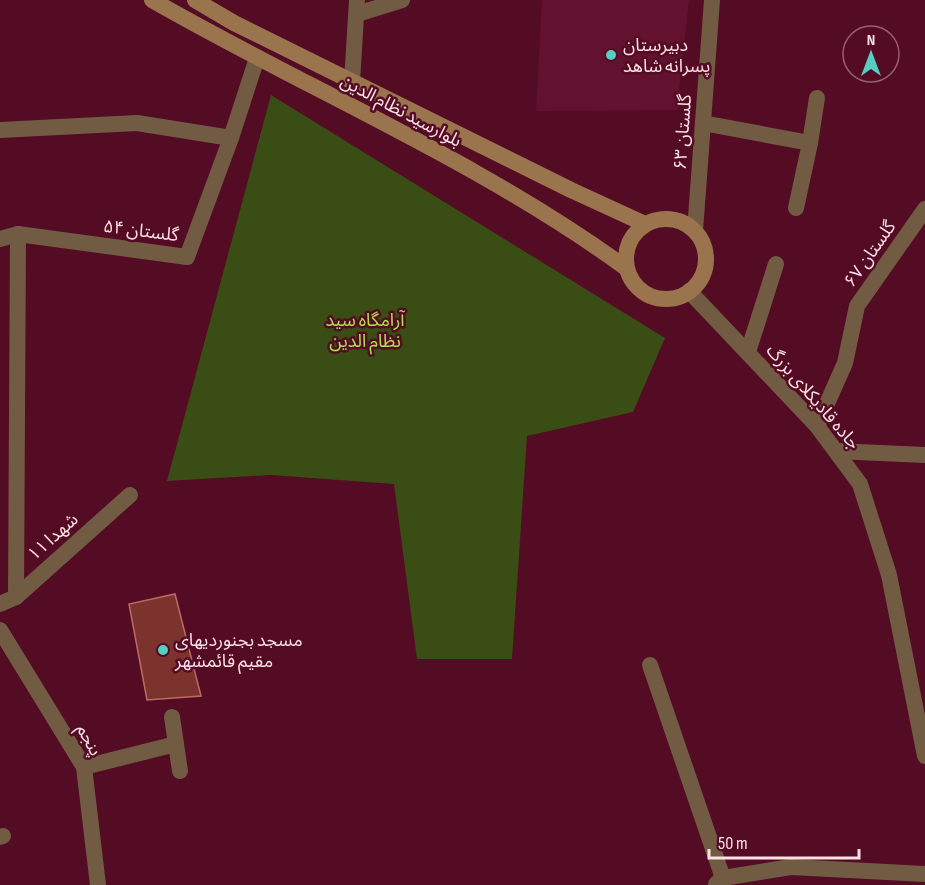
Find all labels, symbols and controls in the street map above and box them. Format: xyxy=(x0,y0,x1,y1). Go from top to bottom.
north arrow xyxy=(841,24,901,84)
text: N xyxy=(867,31,875,50)
place label: دبیرستان پسرانه شاهد xyxy=(623,35,710,77)
marker: دبیرستان پسرانه شاهد xyxy=(604,48,618,62)
street label: بلوارسید نظام الدین xyxy=(336,70,465,154)
street label: گلستان ۶۳ xyxy=(670,93,696,171)
street label: گلستان ۵۴ xyxy=(102,216,181,246)
street label: گلستان ۶۷ xyxy=(840,216,901,291)
park label: آرامگاه سید نظام الدین xyxy=(325,310,405,355)
street label: جاده قادیکلای بزرگ xyxy=(762,340,864,454)
street label: شهدا ۱۱ xyxy=(23,509,83,565)
place label: مسجد بجنوردیهای مقیم قائمشهر xyxy=(174,630,303,674)
marker: مسجد بجنوردیهای مقیم قائمشهر xyxy=(156,643,170,657)
street label: پنجم xyxy=(70,720,106,761)
scale bar xyxy=(709,822,859,860)
text: 50 m xyxy=(718,833,748,854)

